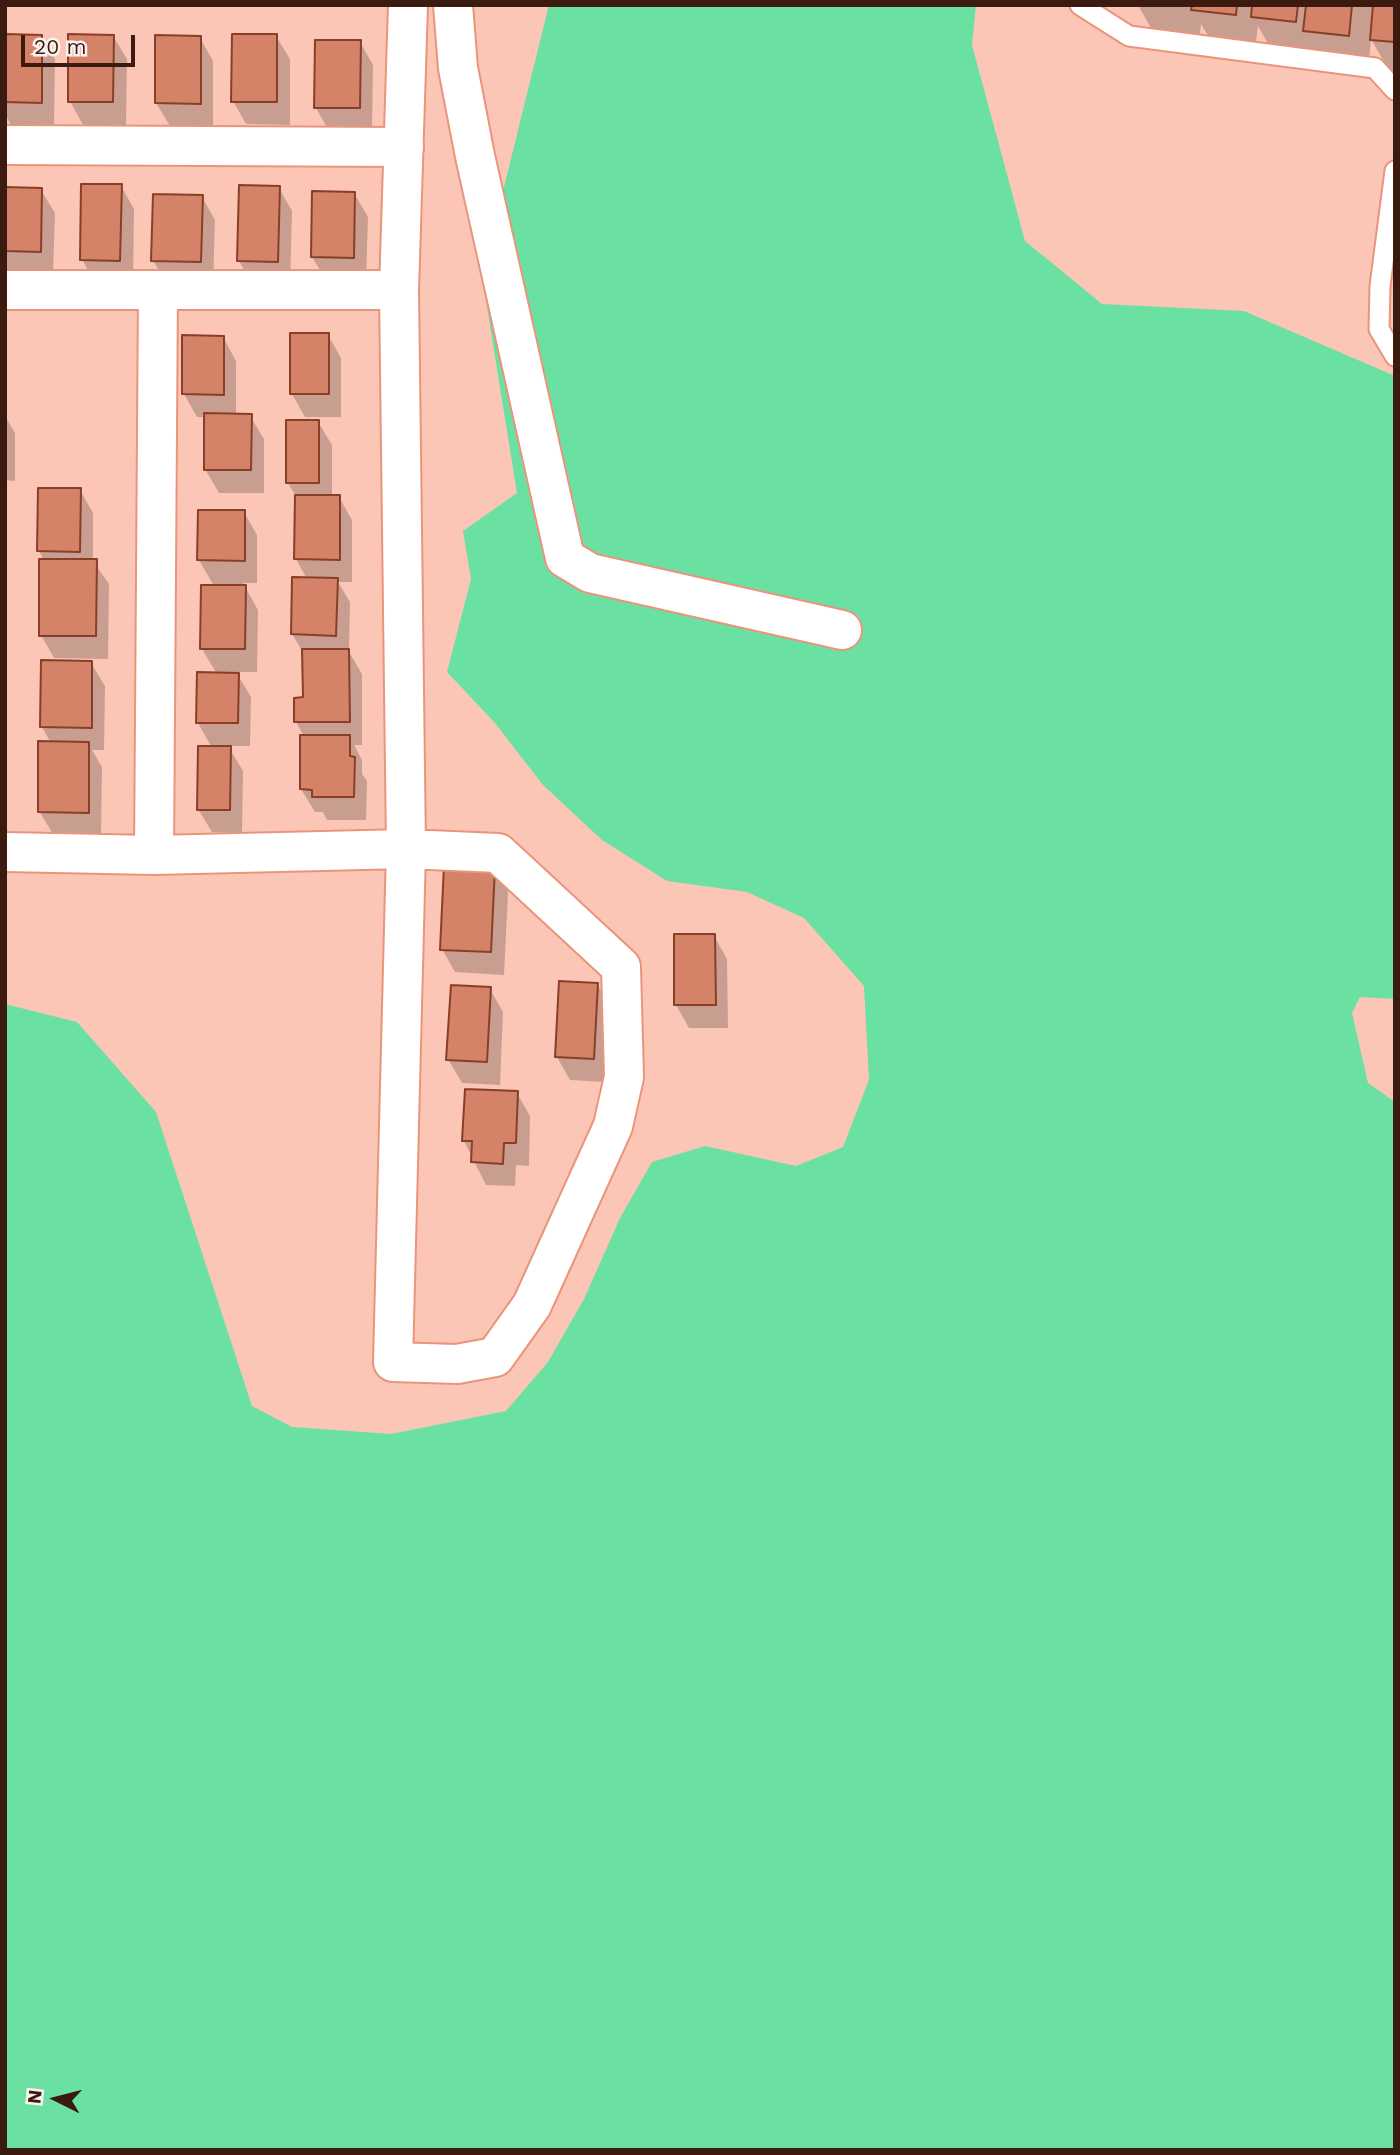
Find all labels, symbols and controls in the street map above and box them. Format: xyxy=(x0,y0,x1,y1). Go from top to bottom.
scale bar xyxy=(24,21,138,65)
text: 20 m xyxy=(34,34,86,59)
north arrow xyxy=(21,2064,91,2134)
text: N xyxy=(22,2089,47,2105)

